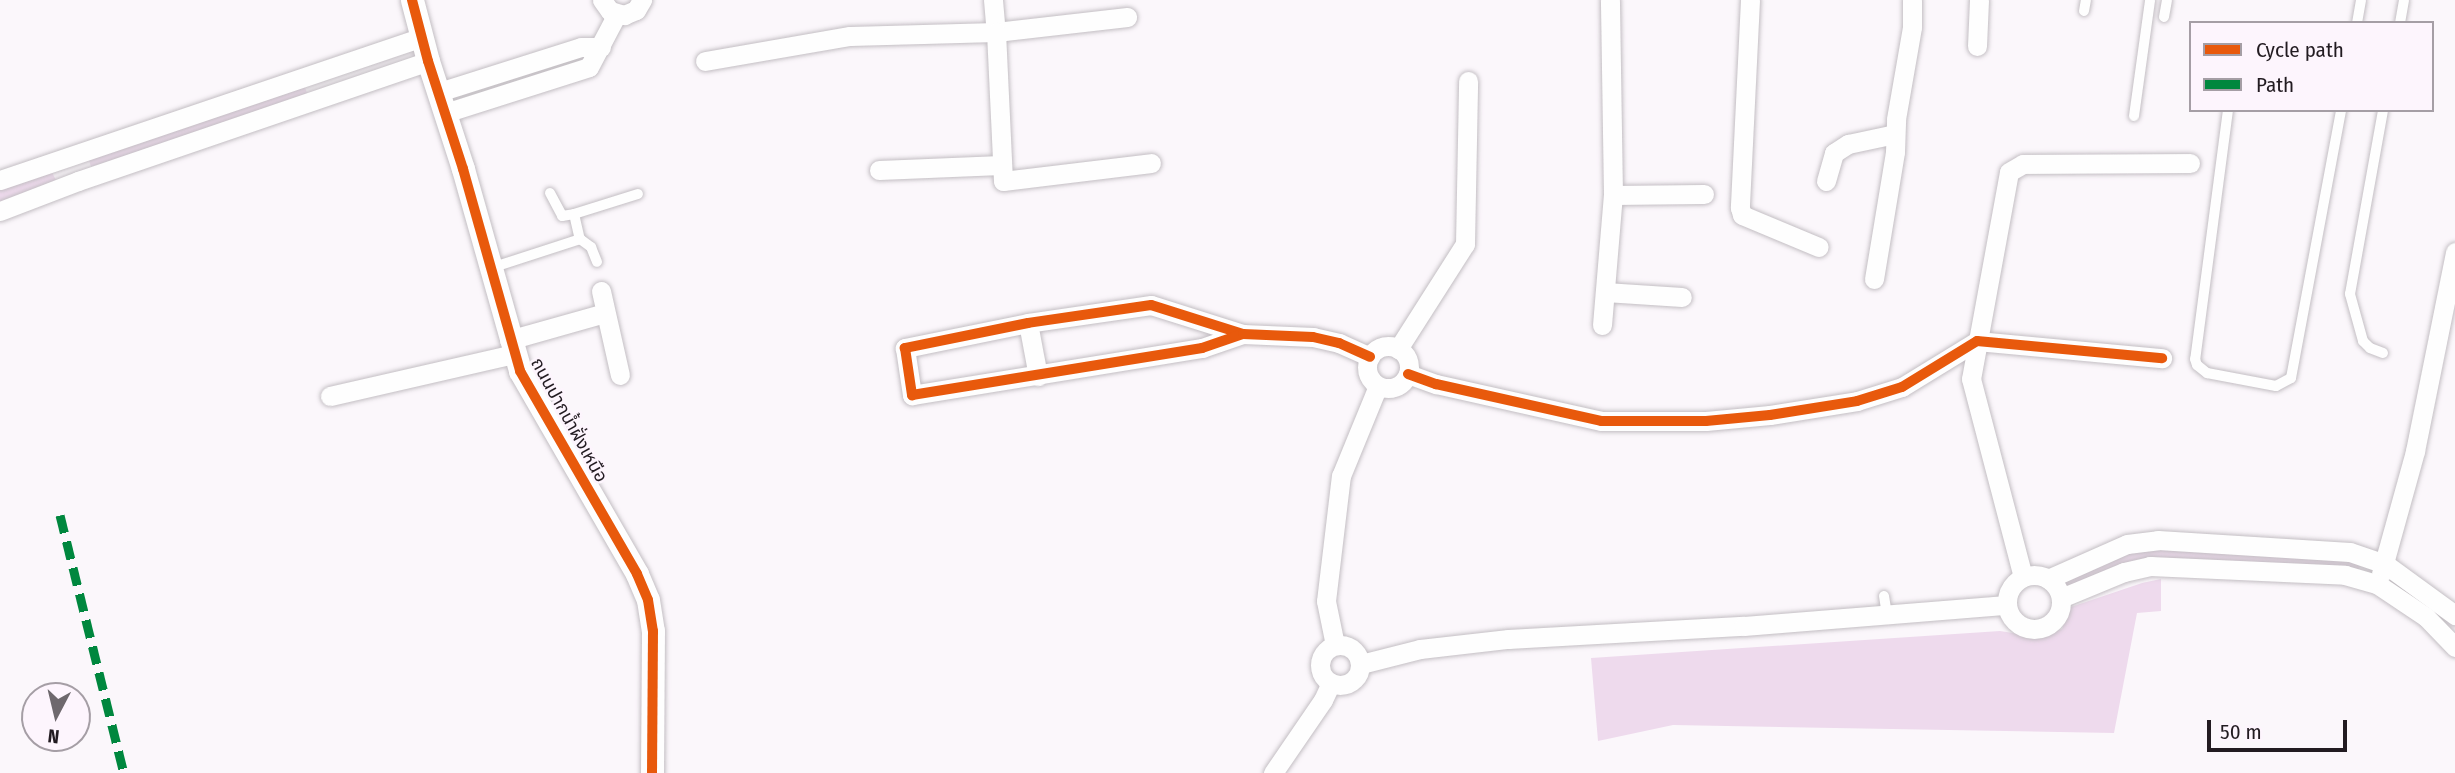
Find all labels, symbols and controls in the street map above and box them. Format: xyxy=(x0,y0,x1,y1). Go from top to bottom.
legend xyxy=(2189,21,2434,112)
text: Cycle path xyxy=(2256,37,2344,63)
text: Path xyxy=(2256,72,2294,98)
street label: ถนนปากน้ำฝั่งเหนือ xyxy=(526,354,612,486)
north arrow xyxy=(21,682,91,752)
scale bar xyxy=(2210,706,2350,750)
text: 50 m xyxy=(2220,719,2262,745)
text: N xyxy=(47,724,61,748)

